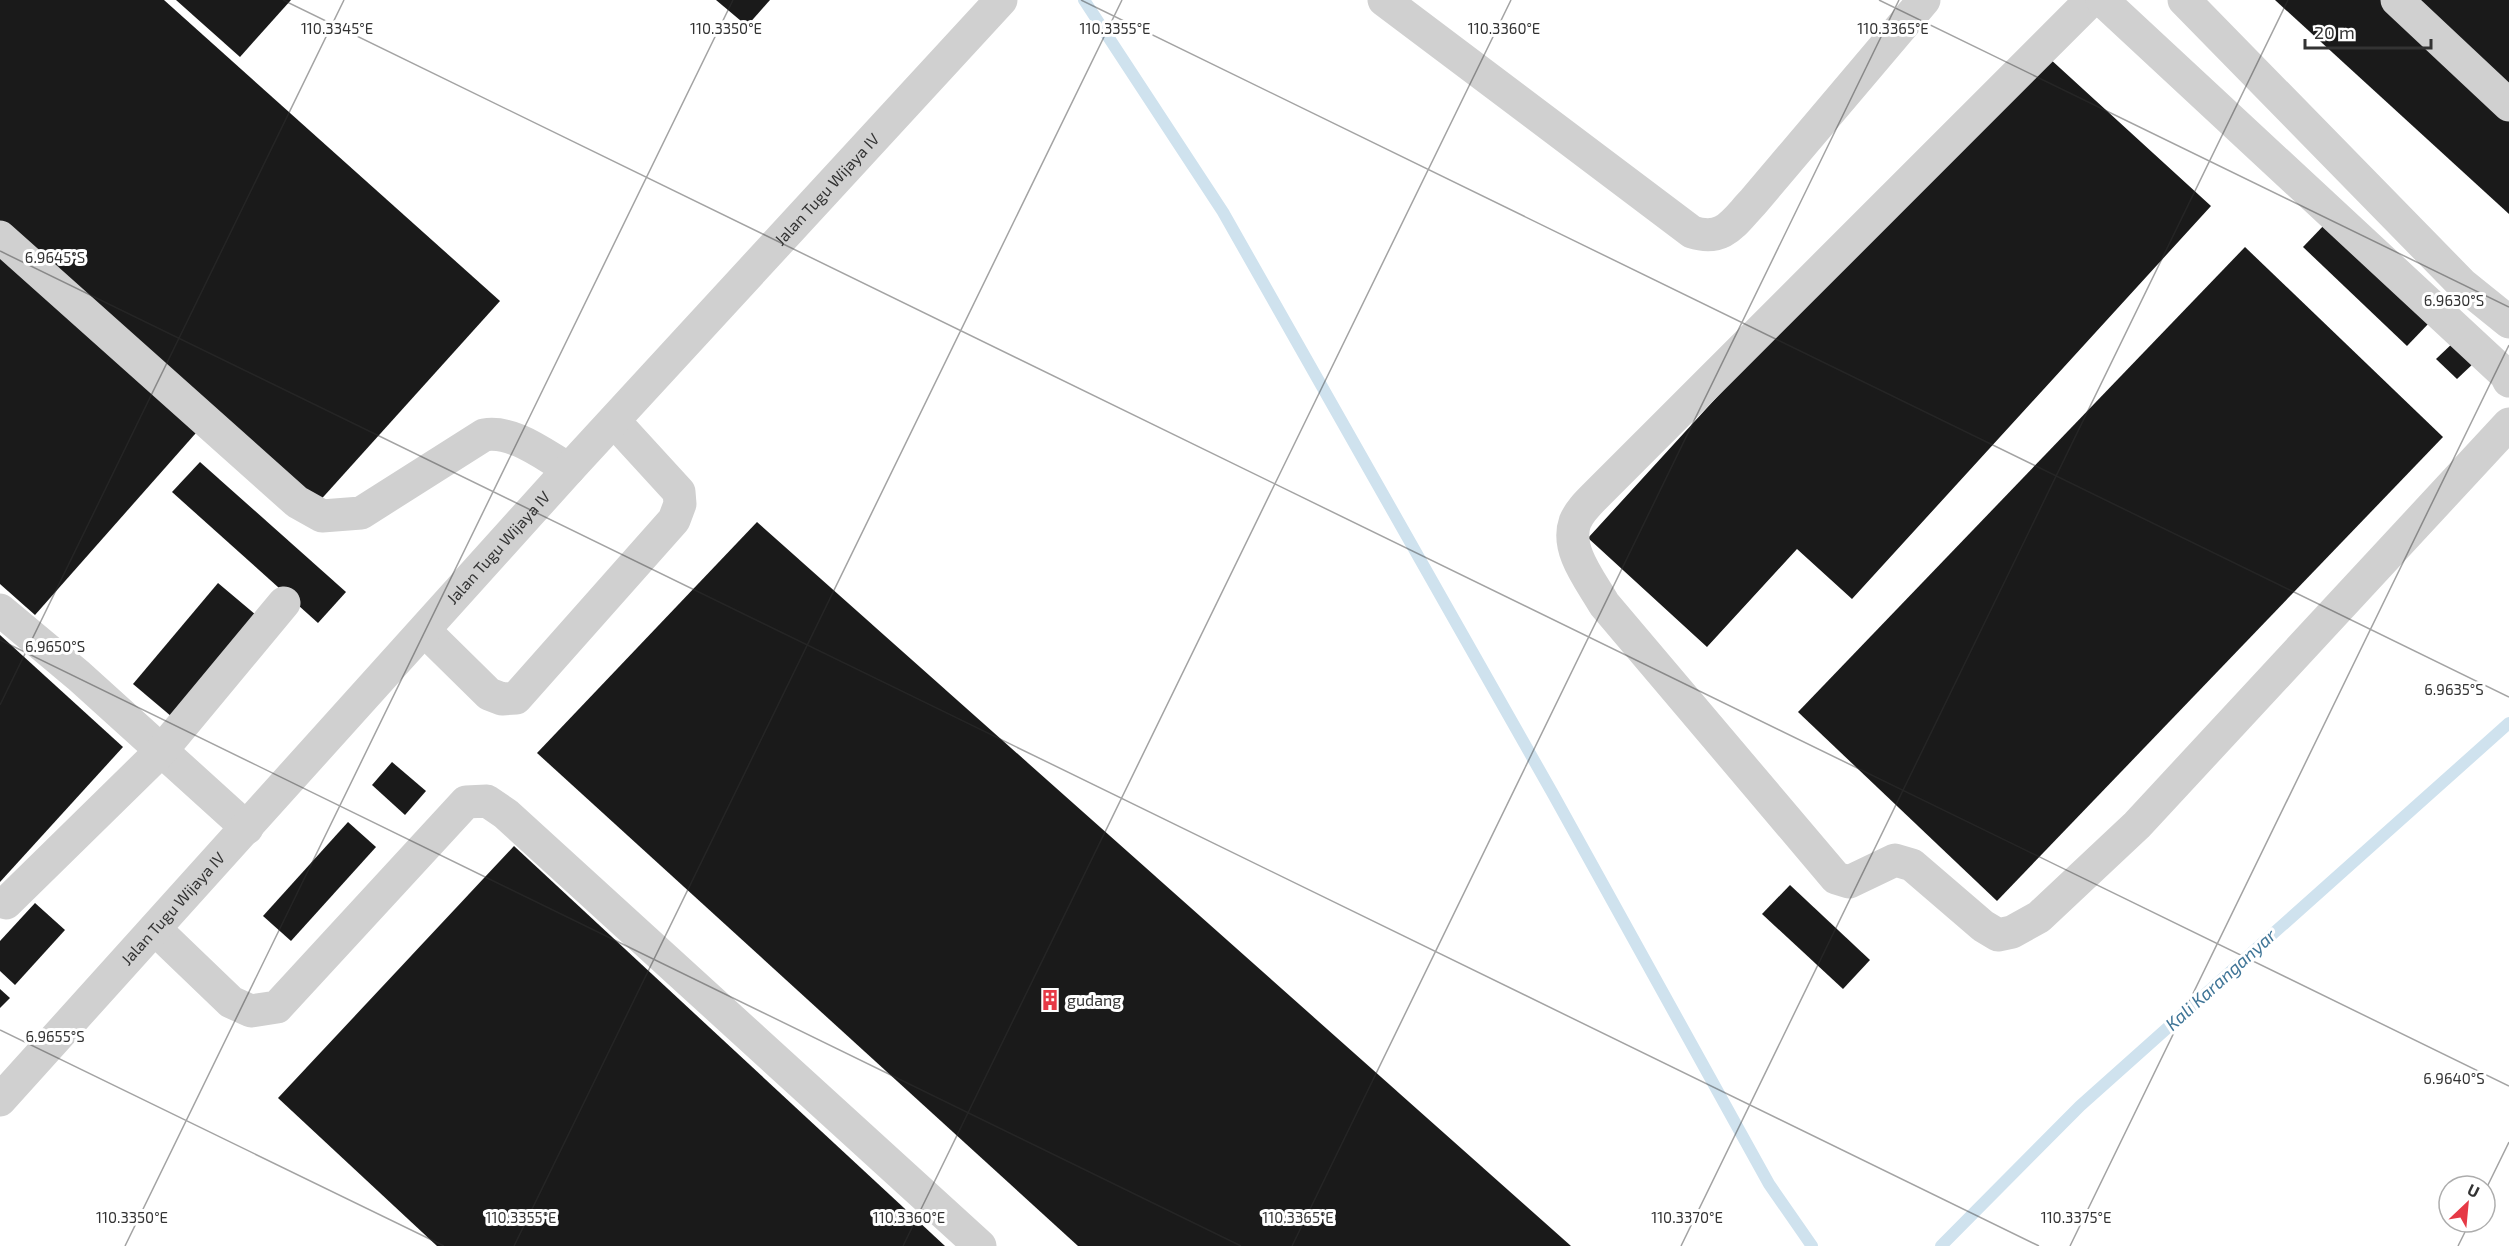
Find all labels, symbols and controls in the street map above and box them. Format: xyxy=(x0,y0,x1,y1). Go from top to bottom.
scale bar xyxy=(2305,12,2431,50)
text: 110.3345°E xyxy=(301,19,373,37)
text: 110.3350°E xyxy=(690,19,762,37)
text: 110.3355°E xyxy=(1079,19,1151,37)
text: 110.3360°E xyxy=(1468,19,1540,37)
text: 110.3365°E xyxy=(1857,19,1929,37)
text: 20 m xyxy=(2314,21,2355,43)
street label: Jalan Tugu Wijaya IV xyxy=(770,129,883,249)
text: 6.9645°S xyxy=(25,248,85,266)
text: 6.9630°S xyxy=(2424,291,2484,309)
street label: Jalan Tugu Wijaya IV xyxy=(442,487,554,607)
text: 6.9650°S xyxy=(25,637,85,655)
text: 6.9635°S xyxy=(2424,680,2484,698)
street label: Jalan Tugu Wijaya IV xyxy=(117,848,228,968)
water label: Kali Karanganyar xyxy=(2161,923,2281,1035)
building icon: gudang xyxy=(1038,988,1062,1012)
place label: gudang xyxy=(1067,990,1121,1009)
text: 6.9655°S xyxy=(25,1027,85,1045)
text: 6.9640°S xyxy=(2423,1069,2485,1087)
north arrow xyxy=(2437,1174,2497,1234)
text: U xyxy=(2465,1179,2483,1201)
text: 110.3350°E xyxy=(96,1208,168,1226)
text: 110.3355°E xyxy=(485,1208,557,1226)
text: 110.3360°E xyxy=(873,1208,945,1226)
text: 110.3365°E xyxy=(1262,1208,1334,1226)
text: 110.3370°E xyxy=(1651,1208,1723,1226)
text: 110.3375°E xyxy=(2041,1208,2111,1226)

